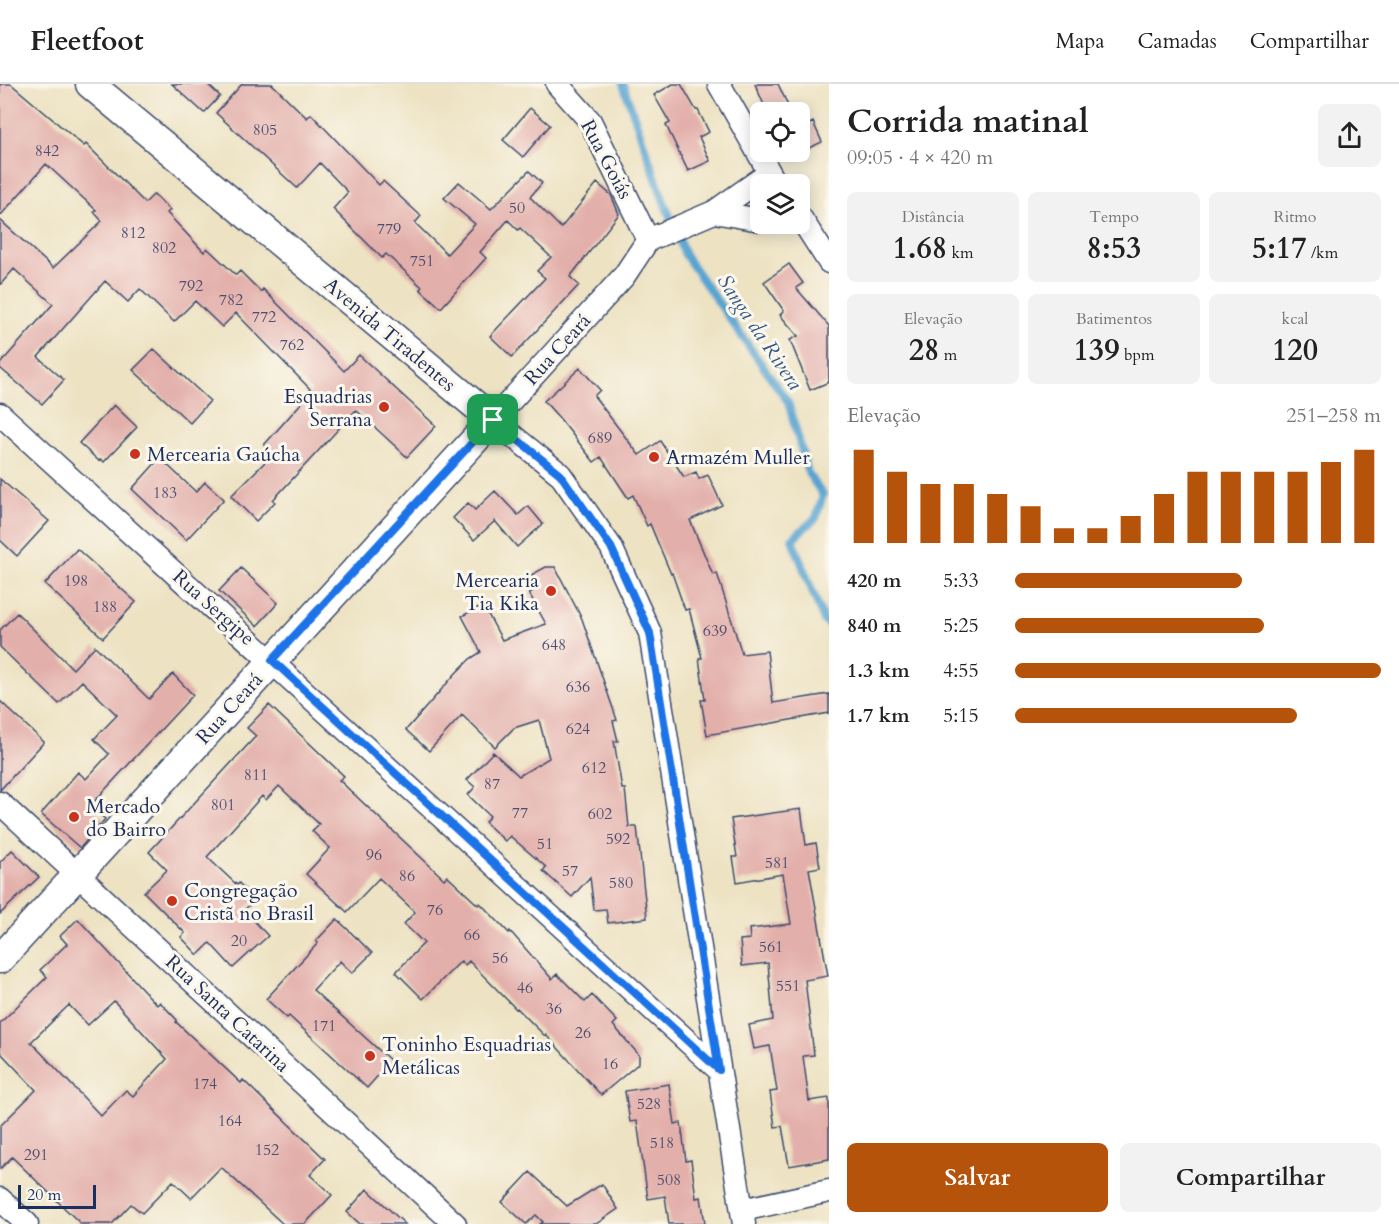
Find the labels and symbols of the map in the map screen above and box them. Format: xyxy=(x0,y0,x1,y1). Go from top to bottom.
street label: Rua Goiás xyxy=(574,115,639,204)
house number: 805 xyxy=(253,119,277,141)
house number: 842 xyxy=(35,140,59,162)
house number: 50 xyxy=(509,197,525,219)
house number: 779 xyxy=(377,218,401,240)
house number: 812 xyxy=(121,222,145,244)
house number: 802 xyxy=(152,237,176,259)
house number: 751 xyxy=(410,250,434,272)
water label: Sanga da Rivera xyxy=(710,268,809,396)
street label: Avenida Tiradentes xyxy=(318,271,461,398)
house number: 792 xyxy=(179,275,203,297)
house number: 782 xyxy=(219,289,243,311)
house number: 772 xyxy=(252,306,276,328)
street label: Rua Ceará xyxy=(518,307,597,391)
house number: 762 xyxy=(280,334,304,356)
place label: Esquadrias Serrana xyxy=(284,383,372,433)
pin xyxy=(467,394,518,445)
marker: Esquadrias Serrana xyxy=(377,400,391,414)
house number: 689 xyxy=(588,427,612,449)
place label: Mercearia Gaúcha xyxy=(147,441,301,468)
place label: Armazém Muller xyxy=(666,444,810,471)
marker: Mercearia Gaúcha xyxy=(128,447,142,461)
marker: Armazém Muller xyxy=(647,450,661,464)
house number: 183 xyxy=(153,482,177,504)
street label: Rua Sergipe xyxy=(167,563,261,651)
place label: Mercearia Tia Kika xyxy=(455,567,539,617)
house number: 198 xyxy=(64,570,88,592)
marker: Mercearia Tia Kika xyxy=(544,584,558,598)
house number: 188 xyxy=(93,596,117,618)
house number: 639 xyxy=(703,620,727,642)
house number: 648 xyxy=(542,634,566,656)
street label: Rua Ceará xyxy=(190,666,269,750)
house number: 636 xyxy=(566,676,590,698)
house number: 624 xyxy=(566,718,590,740)
house number: 612 xyxy=(582,757,606,779)
house number: 811 xyxy=(244,764,268,786)
house number: 87 xyxy=(484,773,500,795)
place label: Mercado do Bairro xyxy=(86,793,166,843)
house number: 801 xyxy=(211,794,235,816)
house number: 77 xyxy=(512,802,528,824)
house number: 602 xyxy=(588,803,612,825)
marker: Mercado do Bairro xyxy=(67,810,81,824)
house number: 592 xyxy=(606,828,630,850)
house number: 51 xyxy=(537,833,553,855)
house number: 96 xyxy=(366,844,382,866)
house number: 581 xyxy=(765,852,789,874)
house number: 57 xyxy=(562,860,578,882)
house number: 86 xyxy=(399,865,415,887)
house number: 580 xyxy=(609,872,633,894)
place label: Congregação Cristã no Brasil xyxy=(184,877,314,927)
marker: Congregação Cristã no Brasil xyxy=(165,894,179,908)
house number: 76 xyxy=(427,899,443,921)
house number: 66 xyxy=(464,924,480,946)
house number: 20 xyxy=(231,930,247,952)
house number: 561 xyxy=(759,936,783,958)
house number: 56 xyxy=(492,947,508,969)
street label: Rua Santa Catarina xyxy=(160,949,296,1078)
house number: 551 xyxy=(776,975,800,997)
house number: 46 xyxy=(517,977,533,999)
house number: 36 xyxy=(546,998,562,1020)
house number: 171 xyxy=(312,1015,336,1037)
house number: 26 xyxy=(575,1022,591,1044)
place label: Toninho Esquadrias Metálicas xyxy=(382,1031,551,1081)
marker: Toninho Esquadrias Metálicas xyxy=(363,1049,377,1063)
house number: 16 xyxy=(602,1053,618,1075)
house number: 174 xyxy=(193,1073,217,1095)
house number: 528 xyxy=(637,1093,661,1115)
house number: 164 xyxy=(218,1110,242,1132)
house number: 518 xyxy=(650,1132,674,1154)
house number: 152 xyxy=(255,1139,279,1161)
house number: 291 xyxy=(24,1144,48,1166)
house number: 508 xyxy=(657,1169,681,1191)
scale bar xyxy=(18,1182,96,1210)

